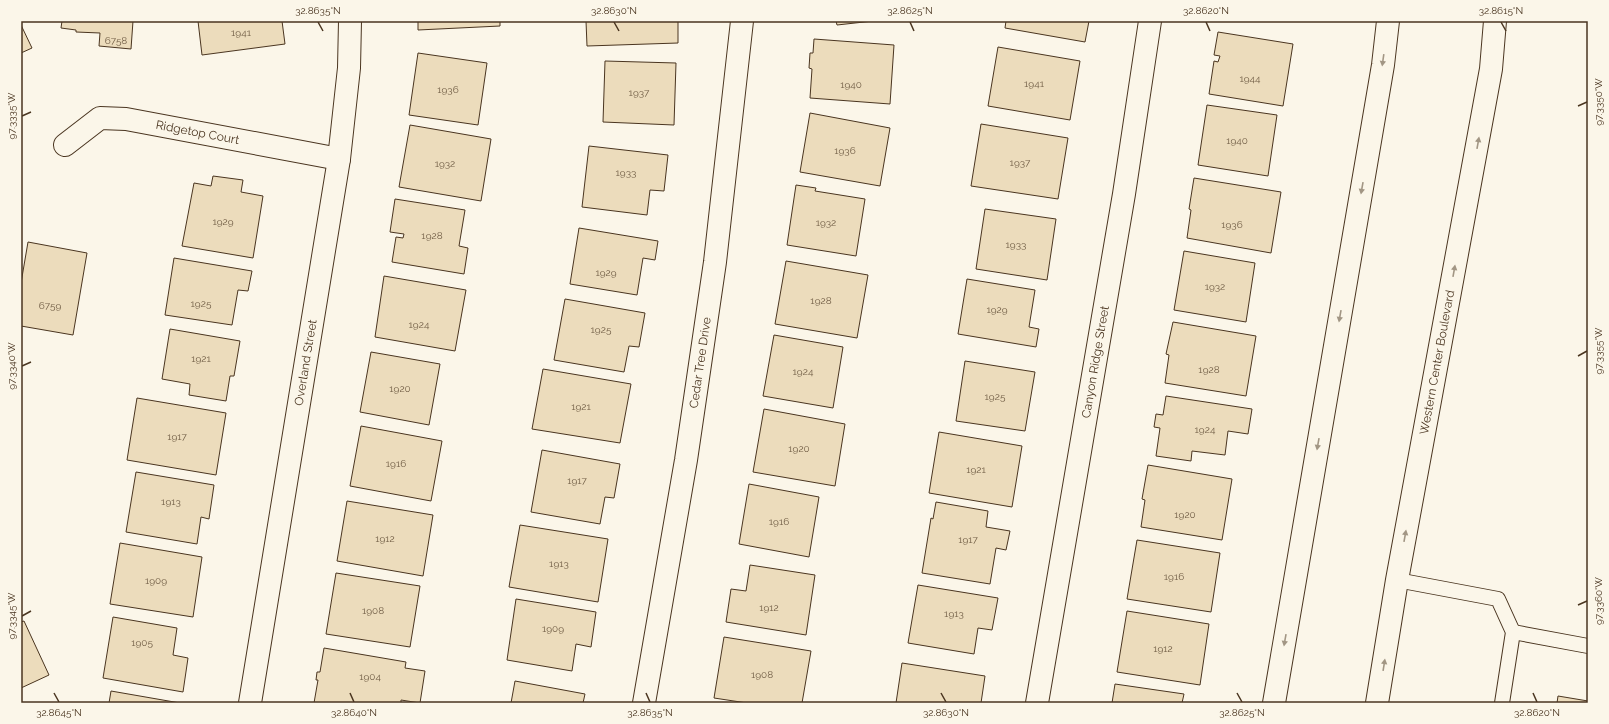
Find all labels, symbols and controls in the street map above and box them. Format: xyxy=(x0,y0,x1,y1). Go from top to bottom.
text: 32.8635°N xyxy=(295,5,341,16)
text: 32.8630°N xyxy=(591,5,637,16)
text: 32.8625°N xyxy=(887,5,933,16)
text: 32.8620°N xyxy=(1183,5,1229,16)
text: 32.8615°N xyxy=(1479,5,1523,16)
house number: 1941 xyxy=(231,27,252,38)
house number: 6758 xyxy=(105,35,127,46)
one-way arrow xyxy=(1380,54,1386,66)
house number: 1944 xyxy=(1239,73,1261,84)
house number: 1941 xyxy=(1024,78,1045,89)
text: 97.3350°W xyxy=(1593,78,1604,126)
house number: 1940 xyxy=(840,79,862,90)
house number: 1936 xyxy=(437,84,459,95)
house number: 1937 xyxy=(629,87,650,98)
text: 97.3335°W xyxy=(6,92,17,139)
street label: Ridgetop Court xyxy=(155,118,240,147)
house number: 1940 xyxy=(1226,135,1248,146)
one-way arrow xyxy=(1475,137,1481,149)
house number: 1936 xyxy=(834,145,856,156)
house number: 1937 xyxy=(1010,157,1031,168)
house number: 1932 xyxy=(435,158,455,169)
house number: 1933 xyxy=(616,167,636,178)
one-way arrow xyxy=(1359,182,1365,194)
house number: 1929 xyxy=(212,216,234,227)
house number: 1932 xyxy=(816,217,836,228)
house number: 1936 xyxy=(1221,219,1243,230)
house number: 1928 xyxy=(421,230,443,241)
house number: 1933 xyxy=(1006,239,1026,250)
one-way arrow xyxy=(1452,265,1458,277)
house number: 1929 xyxy=(595,267,617,278)
house number: 1932 xyxy=(1205,281,1225,292)
street label: Western Center Boulevard xyxy=(1417,289,1457,436)
house number: 1928 xyxy=(810,295,832,306)
house number: 1925 xyxy=(191,298,212,309)
house number: 6759 xyxy=(39,300,61,311)
house number: 1929 xyxy=(986,304,1008,315)
street label: Canyon Ridge Street xyxy=(1079,305,1112,419)
one-way arrow xyxy=(1337,310,1343,322)
street label: Cedar Tree Drive xyxy=(687,316,714,409)
street label: Overland Street xyxy=(292,318,320,407)
house number: 1924 xyxy=(409,319,430,330)
house number: 1925 xyxy=(591,324,612,335)
text: 97.3355°W xyxy=(1593,327,1604,375)
text: 97.3340°W xyxy=(6,342,17,390)
house number: 1921 xyxy=(191,353,212,364)
house number: 1928 xyxy=(1198,364,1220,375)
house number: 1924 xyxy=(793,366,814,377)
house number: 1920 xyxy=(389,383,411,394)
house number: 1925 xyxy=(985,391,1006,402)
house number: 1921 xyxy=(571,401,592,412)
house number: 1924 xyxy=(1195,424,1216,435)
house number: 1917 xyxy=(167,431,188,442)
one-way arrow xyxy=(1315,438,1321,450)
house number: 1920 xyxy=(788,443,810,454)
house number: 1916 xyxy=(386,458,406,469)
house number: 1921 xyxy=(966,464,987,475)
house number: 1917 xyxy=(567,475,588,486)
house number: 1913 xyxy=(161,496,181,507)
house number: 1920 xyxy=(1174,509,1196,520)
house number: 1916 xyxy=(769,516,789,527)
one-way arrow xyxy=(1403,530,1409,542)
house number: 1912 xyxy=(375,533,395,544)
house number: 1917 xyxy=(958,534,979,545)
house number: 1913 xyxy=(549,558,569,569)
house number: 1916 xyxy=(1164,571,1184,582)
house number: 1909 xyxy=(145,575,167,586)
text: 97.3360°W xyxy=(1593,576,1604,625)
text: 97.3345°W xyxy=(6,592,17,640)
house number: 1912 xyxy=(759,602,779,613)
house number: 1908 xyxy=(362,605,384,616)
house number: 1913 xyxy=(944,608,964,619)
house number: 1909 xyxy=(542,623,564,634)
one-way arrow xyxy=(1282,634,1288,646)
house number: 1905 xyxy=(131,637,153,648)
house number: 1912 xyxy=(1153,643,1173,654)
one-way arrow xyxy=(1381,658,1387,671)
house number: 1908 xyxy=(751,669,773,680)
house number: 1904 xyxy=(359,671,381,682)
text: 32.8645°N xyxy=(36,707,82,718)
text: 32.8640°N xyxy=(331,707,377,718)
text: 32.8635°N xyxy=(627,707,673,718)
text: 32.8630°N xyxy=(923,707,969,718)
text: 32.8625°N xyxy=(1219,707,1265,718)
text: 32.8620°N xyxy=(1514,707,1560,718)

